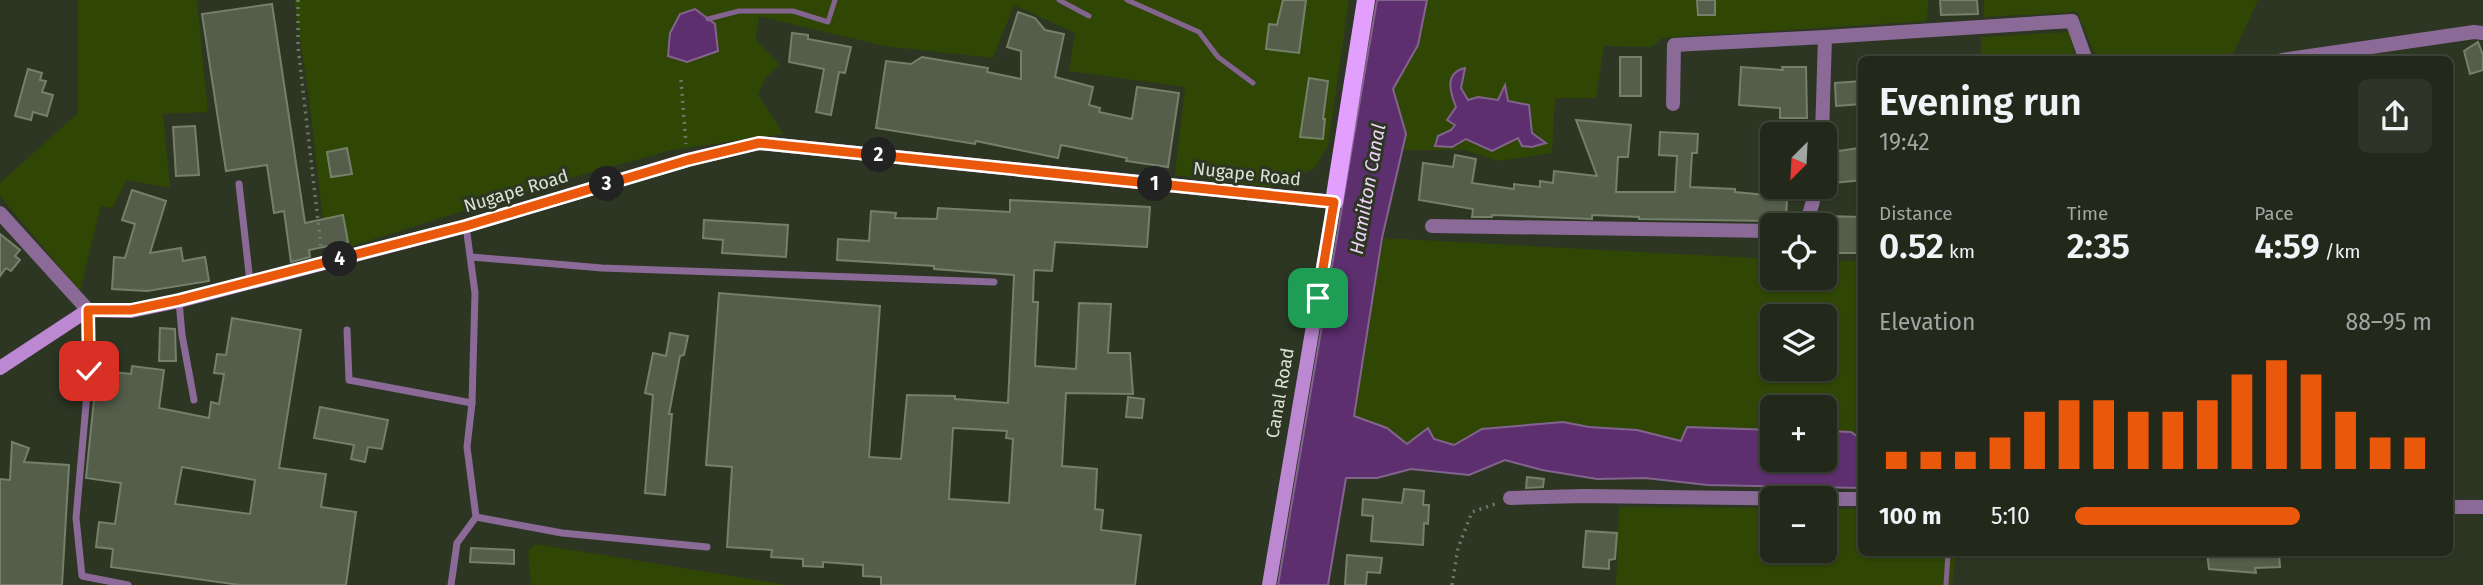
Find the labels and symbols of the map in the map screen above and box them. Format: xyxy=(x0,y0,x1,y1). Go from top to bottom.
water label: Hamilton Canal xyxy=(1345,122,1390,256)
north arrow xyxy=(1760,122,1838,200)
pin: 2 xyxy=(862,138,896,172)
street label: Nugape Road xyxy=(1192,157,1302,191)
street label: Nugape Road xyxy=(461,165,571,217)
pin: 3 xyxy=(590,166,624,202)
pin: 1 xyxy=(1138,166,1172,202)
pin: 4 xyxy=(322,242,358,276)
pin xyxy=(1288,268,1348,328)
pin xyxy=(59,341,119,401)
street label: Canal Road xyxy=(1261,346,1299,440)

